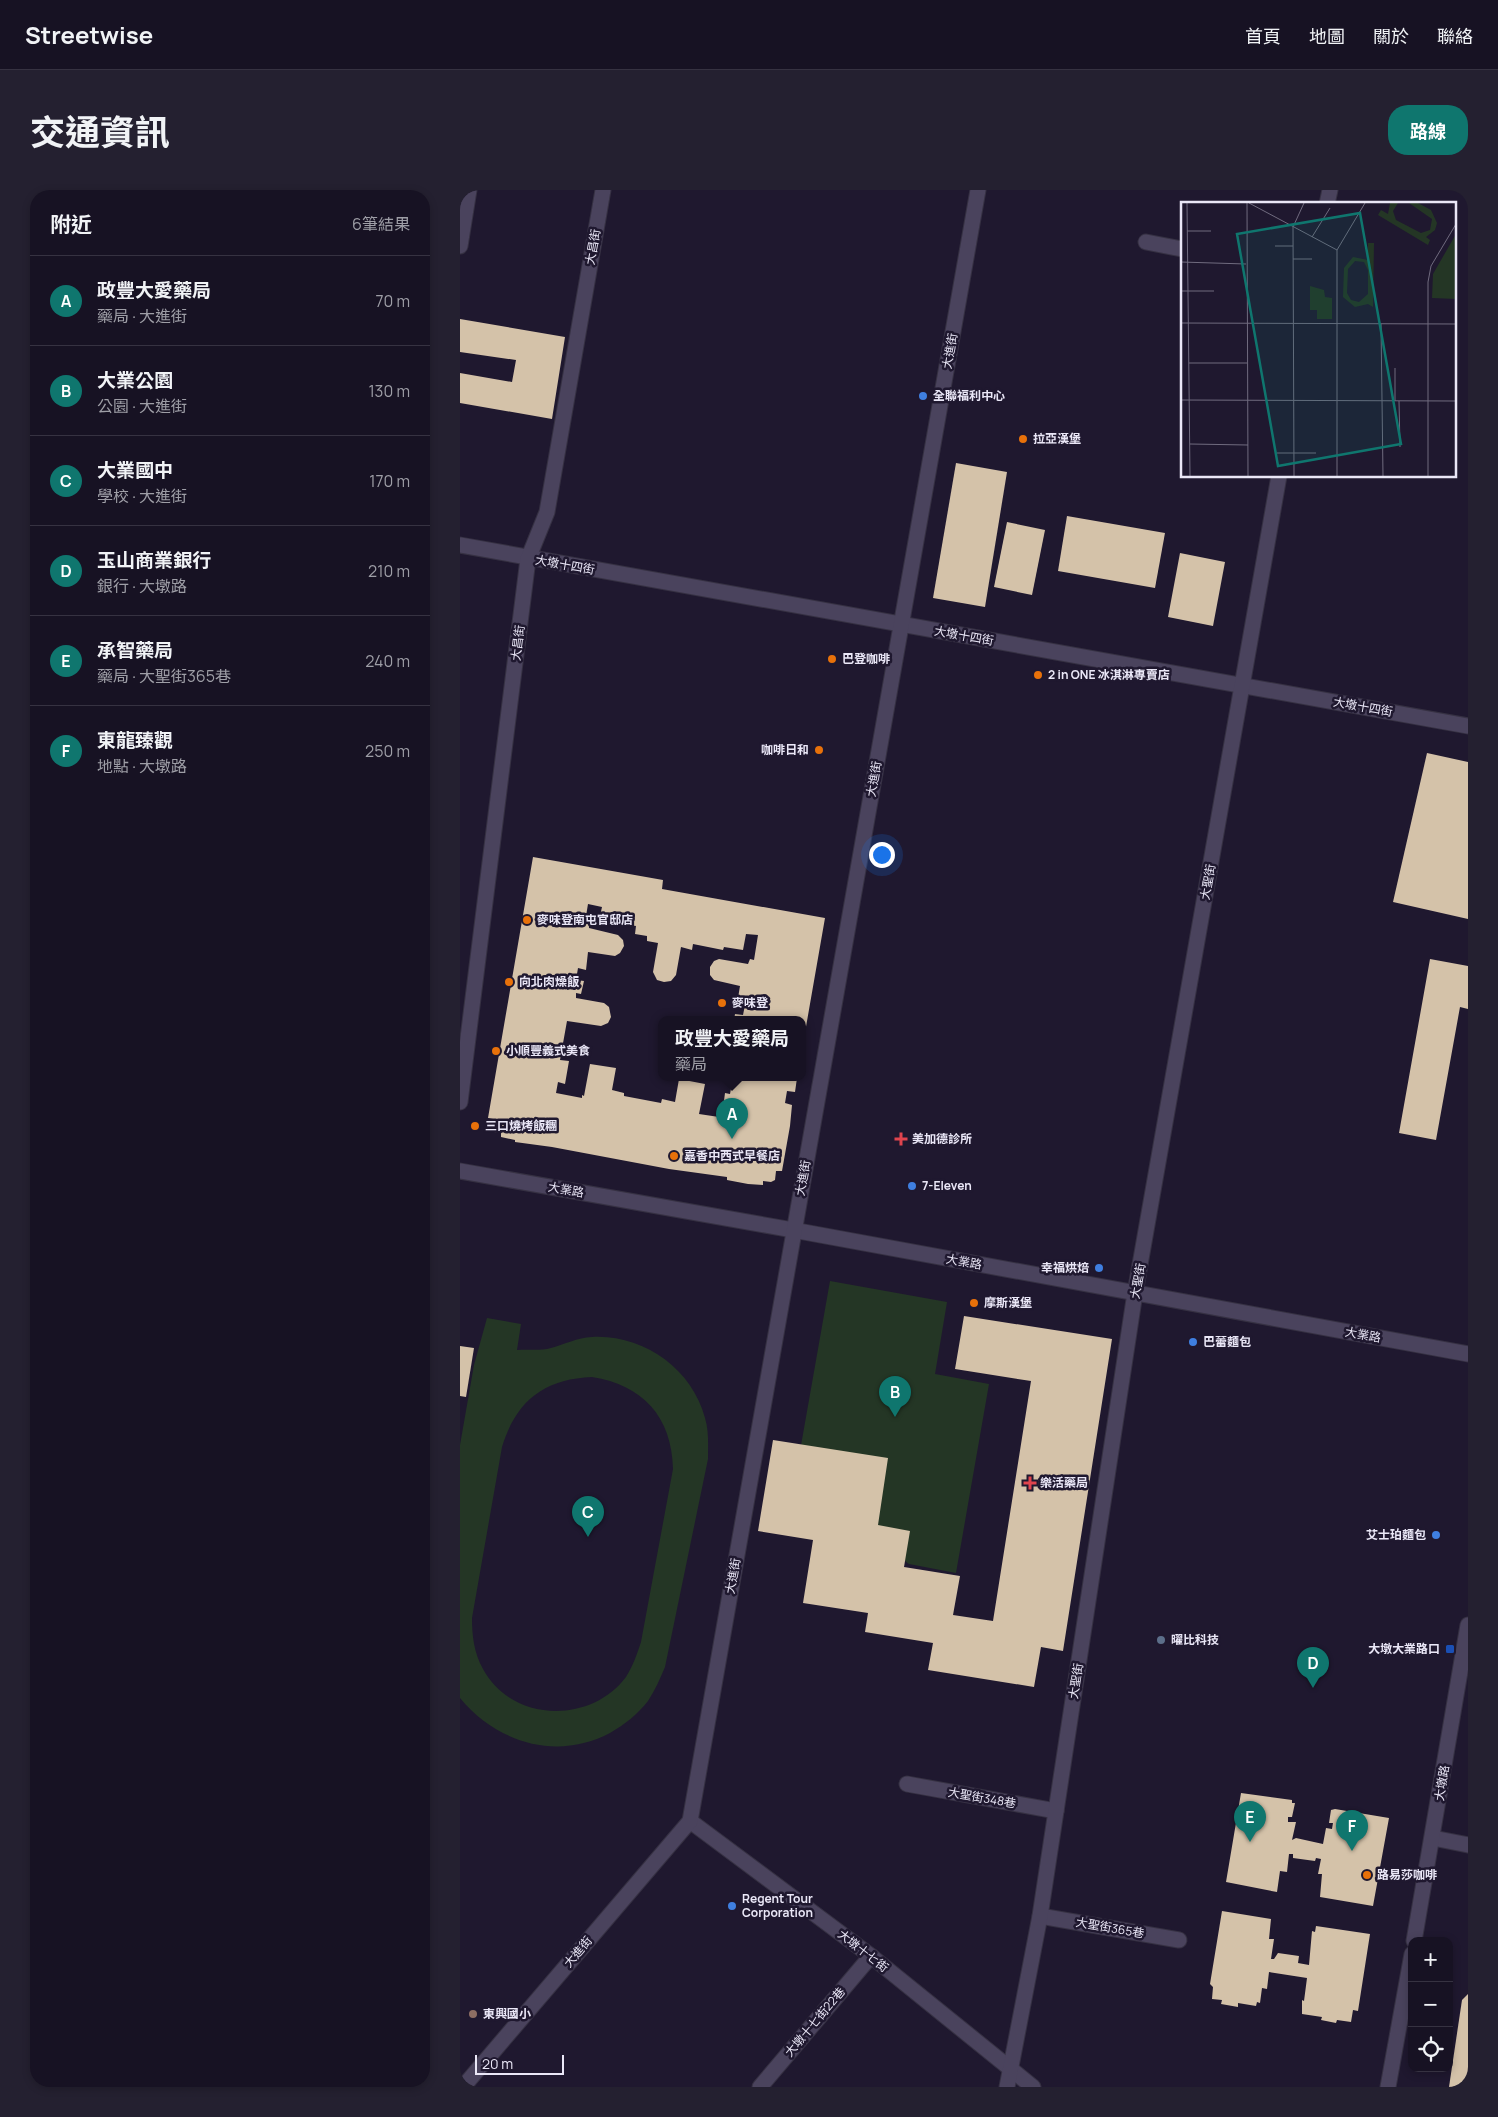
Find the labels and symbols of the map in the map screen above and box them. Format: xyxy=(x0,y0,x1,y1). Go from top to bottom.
inset map xyxy=(1181,202,1456,478)
street label: 大昌街 xyxy=(581,228,604,266)
street label: 大進街 xyxy=(938,332,961,370)
place label: 全聯福利中心 xyxy=(933,387,1005,404)
marker: 全聯福利中心 xyxy=(917,390,929,402)
place label: 拉亞漢堡 xyxy=(1033,430,1081,447)
marker: 拉亞漢堡 xyxy=(1017,433,1029,445)
street label: 大墩十四街 xyxy=(534,551,596,578)
street label: 大墩十四街 xyxy=(933,622,995,649)
street label: 大昌街 xyxy=(507,624,528,662)
place label: 巴登咖啡 xyxy=(842,650,890,667)
marker: 巴登咖啡 xyxy=(826,653,838,665)
place label: 2 in ONE 冰淇淋專賣店 xyxy=(1048,666,1170,683)
marker: 2 in ONE 冰淇淋專賣店 xyxy=(1032,669,1044,681)
street label: 大墩十四街 xyxy=(1332,693,1394,720)
place label: 咖啡日和 xyxy=(761,741,809,758)
marker: 咖啡日和 xyxy=(813,744,825,756)
street label: 大進街 xyxy=(862,760,885,798)
your location xyxy=(869,842,895,868)
street label: 大聖街 xyxy=(1196,863,1219,901)
place label: 麥味登南屯官邸店 xyxy=(537,911,633,928)
marker: 麥味登南屯官邸店 xyxy=(521,914,533,926)
place label: 向北肉燥飯 xyxy=(519,973,580,990)
marker: 向北肉燥飯 xyxy=(503,976,515,988)
place label: 麥味登 xyxy=(732,994,769,1011)
marker: 麥味登 xyxy=(716,997,728,1009)
place label: 小順豐義式美食 xyxy=(506,1042,590,1059)
marker: 小順豐義式美食 xyxy=(490,1045,502,1057)
pin: A xyxy=(716,1098,748,1139)
place label: 三口燒烤飯糰 xyxy=(485,1117,557,1134)
marker: 三口燒烤飯糰 xyxy=(469,1120,481,1132)
place label: 美加德診所 xyxy=(912,1130,972,1147)
marker: 美加德診所 xyxy=(894,1132,908,1146)
place label: 嘉香中西式早餐店 xyxy=(684,1147,780,1164)
marker: 嘉香中西式早餐店 xyxy=(668,1150,680,1162)
street label: 大進街 xyxy=(791,1159,814,1197)
place label: 7-Eleven xyxy=(922,1177,972,1194)
street label: 大業路 xyxy=(547,1178,585,1201)
marker: 7-Eleven xyxy=(906,1180,918,1192)
street label: 大業路 xyxy=(945,1250,983,1273)
place label: 幸福烘焙 xyxy=(1041,1259,1089,1276)
marker: 幸福烘焙 xyxy=(1093,1262,1105,1274)
street label: 大聖街 xyxy=(1126,1262,1149,1300)
place label: 摩斯漢堡 xyxy=(984,1294,1032,1311)
marker: 摩斯漢堡 xyxy=(968,1297,980,1309)
street label: 大業路 xyxy=(1344,1323,1382,1346)
place label: 巴蕾麵包 xyxy=(1203,1333,1251,1350)
marker: 巴蕾麵包 xyxy=(1187,1336,1199,1348)
pin: B xyxy=(879,1376,911,1417)
place label: 樂活藥局 xyxy=(1040,1474,1088,1491)
marker: 樂活藥局 xyxy=(1024,1477,1036,1489)
pin: C xyxy=(572,1496,604,1537)
place label: 艾士珀麵包 xyxy=(1366,1526,1426,1543)
marker: 艾士珀麵包 xyxy=(1430,1529,1442,1541)
street label: 大進街 xyxy=(721,1557,744,1595)
place label: 曜比科技 xyxy=(1171,1631,1219,1648)
marker: 曜比科技 xyxy=(1155,1634,1167,1646)
place label: 大墩大業路口 xyxy=(1368,1640,1440,1657)
marker: 大墩大業路口 xyxy=(1444,1643,1456,1655)
pin: D xyxy=(1297,1647,1329,1688)
street label: 大聖街 xyxy=(1064,1662,1087,1700)
street label: 大墩路 xyxy=(1430,1764,1453,1802)
street label: 大聖街348巷 xyxy=(947,1783,1017,1812)
pin: E xyxy=(1234,1801,1266,1842)
pin: F xyxy=(1336,1810,1368,1851)
place label: 路易莎咖啡 xyxy=(1377,1866,1437,1883)
marker: 路易莎咖啡 xyxy=(1361,1869,1373,1881)
place label: Regent Tour Corporation xyxy=(742,1890,813,1921)
marker: Regent Tour Corporation xyxy=(726,1900,738,1912)
street label: 大聖街365巷 xyxy=(1075,1913,1146,1942)
street label: 大墩十七街 xyxy=(834,1925,892,1976)
street label: 大進街 xyxy=(560,1932,596,1971)
street label: 大墩十七街22巷 xyxy=(781,1983,849,2060)
place label: 東興國小 xyxy=(483,2005,531,2022)
marker: 東興國小 xyxy=(467,2008,479,2020)
scale bar xyxy=(475,2052,564,2075)

